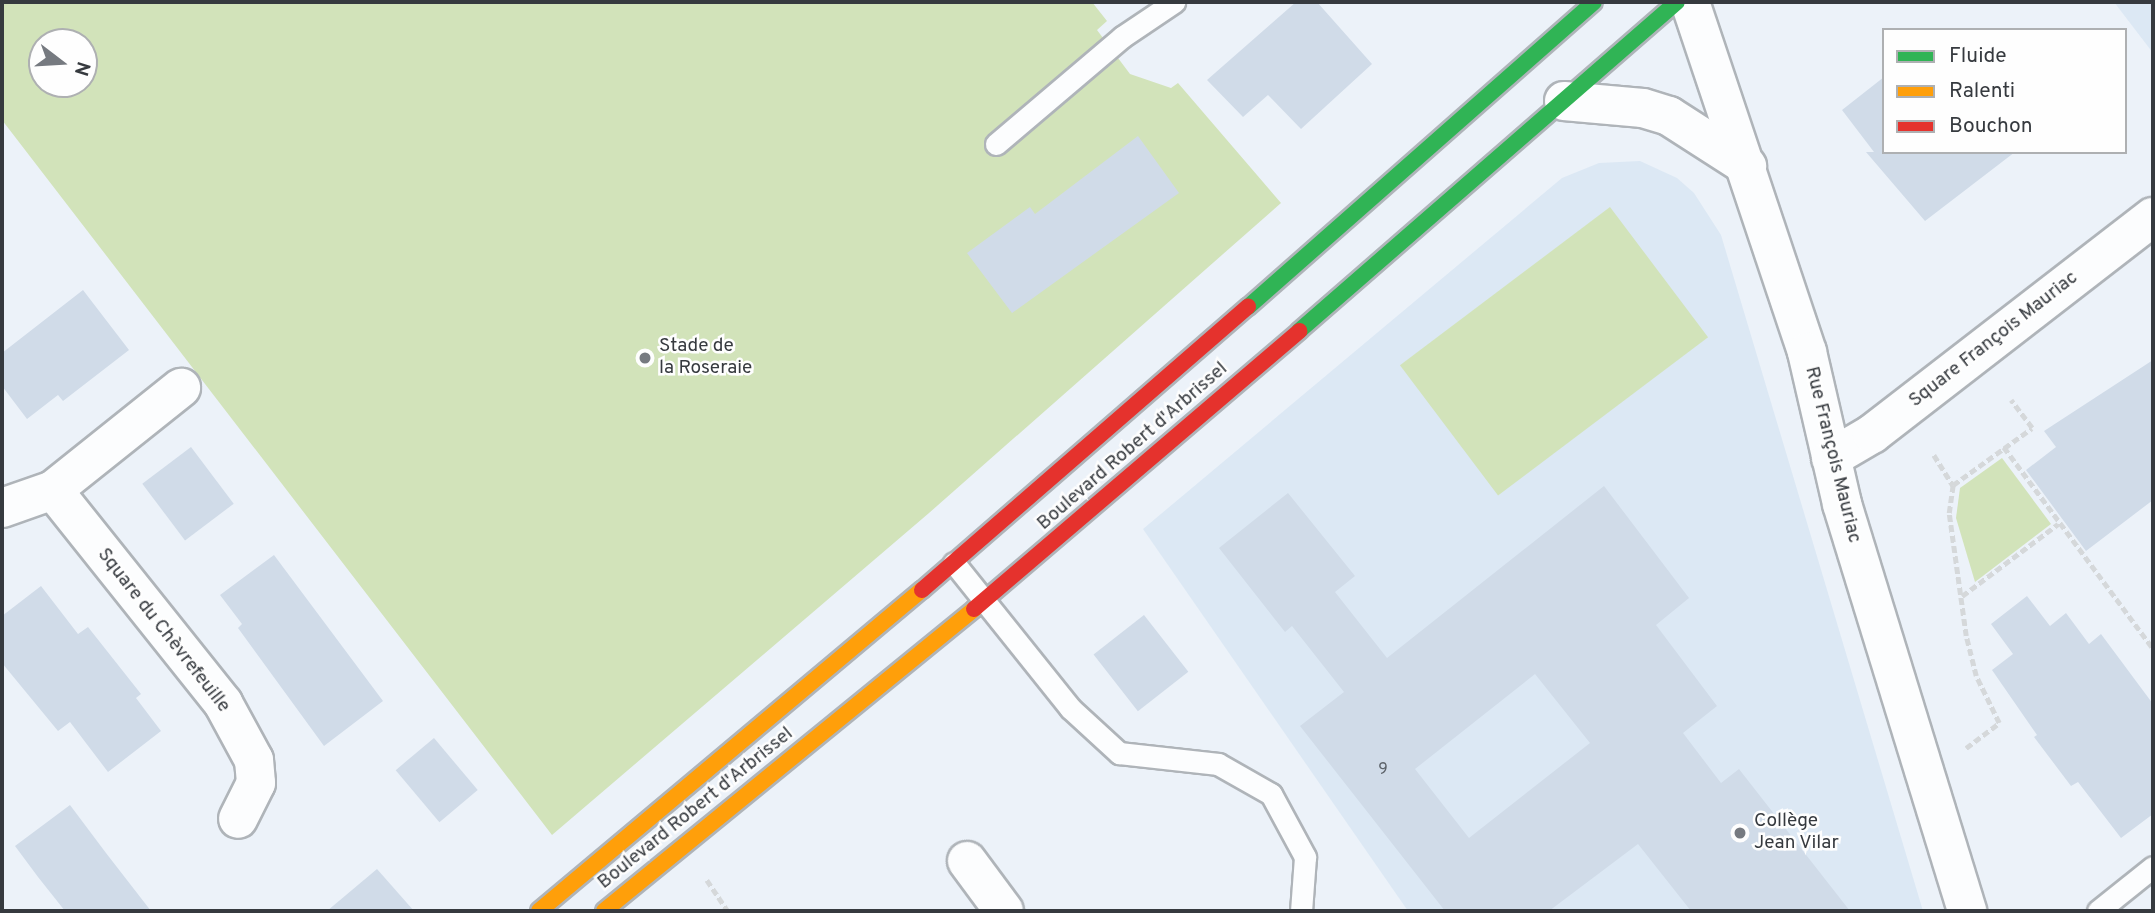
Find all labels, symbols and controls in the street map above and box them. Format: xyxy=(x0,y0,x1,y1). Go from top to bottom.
north arrow xyxy=(28,28,98,98)
legend xyxy=(1882,28,2127,154)
text: Fluide xyxy=(1949,43,2007,70)
text: N xyxy=(68,59,95,79)
text: Ralenti xyxy=(1949,78,2015,105)
text: Bouchon xyxy=(1949,113,2032,140)
street label: Square François Mauriac xyxy=(1905,267,2083,413)
place label: Stade de la Roseraie xyxy=(659,336,752,380)
marker: Stade de la Roseraie xyxy=(637,350,653,366)
street label: Boulevard Robert d'Arbrissel xyxy=(1033,358,1233,536)
street label: Rue François Mauriac xyxy=(1799,364,1865,546)
street label: Square du Chèvrefeuille xyxy=(92,544,234,718)
street label: Boulevard Robert d'Arbrissel xyxy=(594,723,798,895)
house number: 9 xyxy=(1378,760,1388,780)
place label: Collège Jean Vilar xyxy=(1754,811,1840,855)
marker: Collège Jean Vilar xyxy=(1732,825,1748,841)

